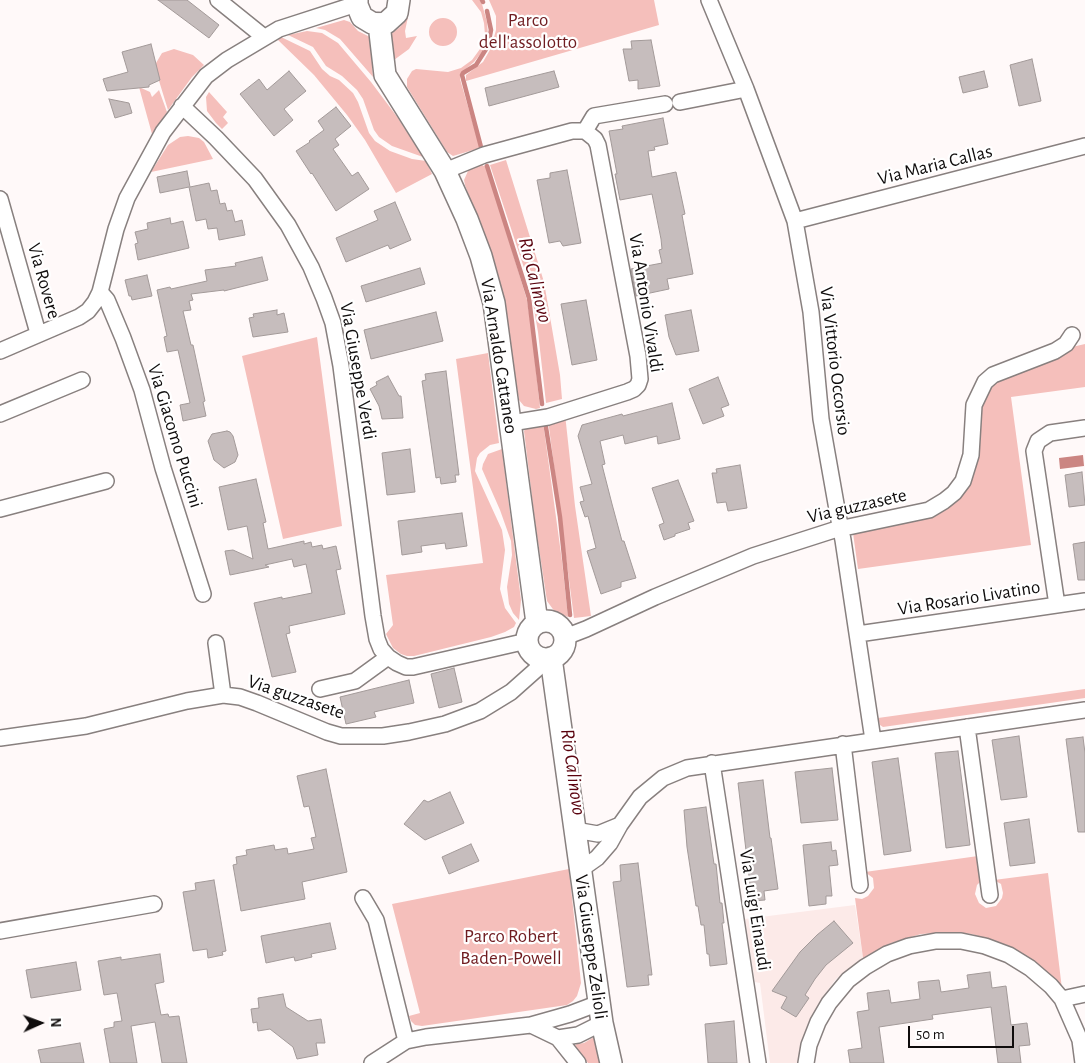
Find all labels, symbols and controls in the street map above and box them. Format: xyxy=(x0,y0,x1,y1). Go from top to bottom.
park label: Parco dell'assolotto xyxy=(479,9,577,53)
street label: Via Maria Callas xyxy=(875,140,995,190)
street label: Via Antonio Vivaldi xyxy=(624,232,668,374)
water label: Rio Calinovo xyxy=(513,235,557,325)
street label: Via Rovere xyxy=(22,241,66,321)
street label: Via Arnaldo Cattaneo xyxy=(475,277,523,435)
street label: Via Vittorio Occorsio xyxy=(815,285,855,437)
street label: Via Giuseppe Verdi xyxy=(335,301,381,441)
street label: Via Giacomo Puccini xyxy=(142,361,208,511)
street label: Via guzzasete xyxy=(805,484,909,528)
street label: Via Rosario Livatino xyxy=(896,575,1042,621)
street label: Via guzzasete xyxy=(245,670,347,724)
water label: Rio Calinovo xyxy=(555,727,591,817)
street label: Via Luigi Einaudi xyxy=(734,848,776,972)
street label: Via Giuseppe Zelioli xyxy=(570,873,612,1021)
park label: Parco Robert Baden-Powell xyxy=(460,925,562,969)
north arrow xyxy=(15,998,65,1048)
scale bar xyxy=(910,1016,1016,1048)
text: N xyxy=(48,1017,62,1028)
text: 50 m xyxy=(916,1027,945,1042)

